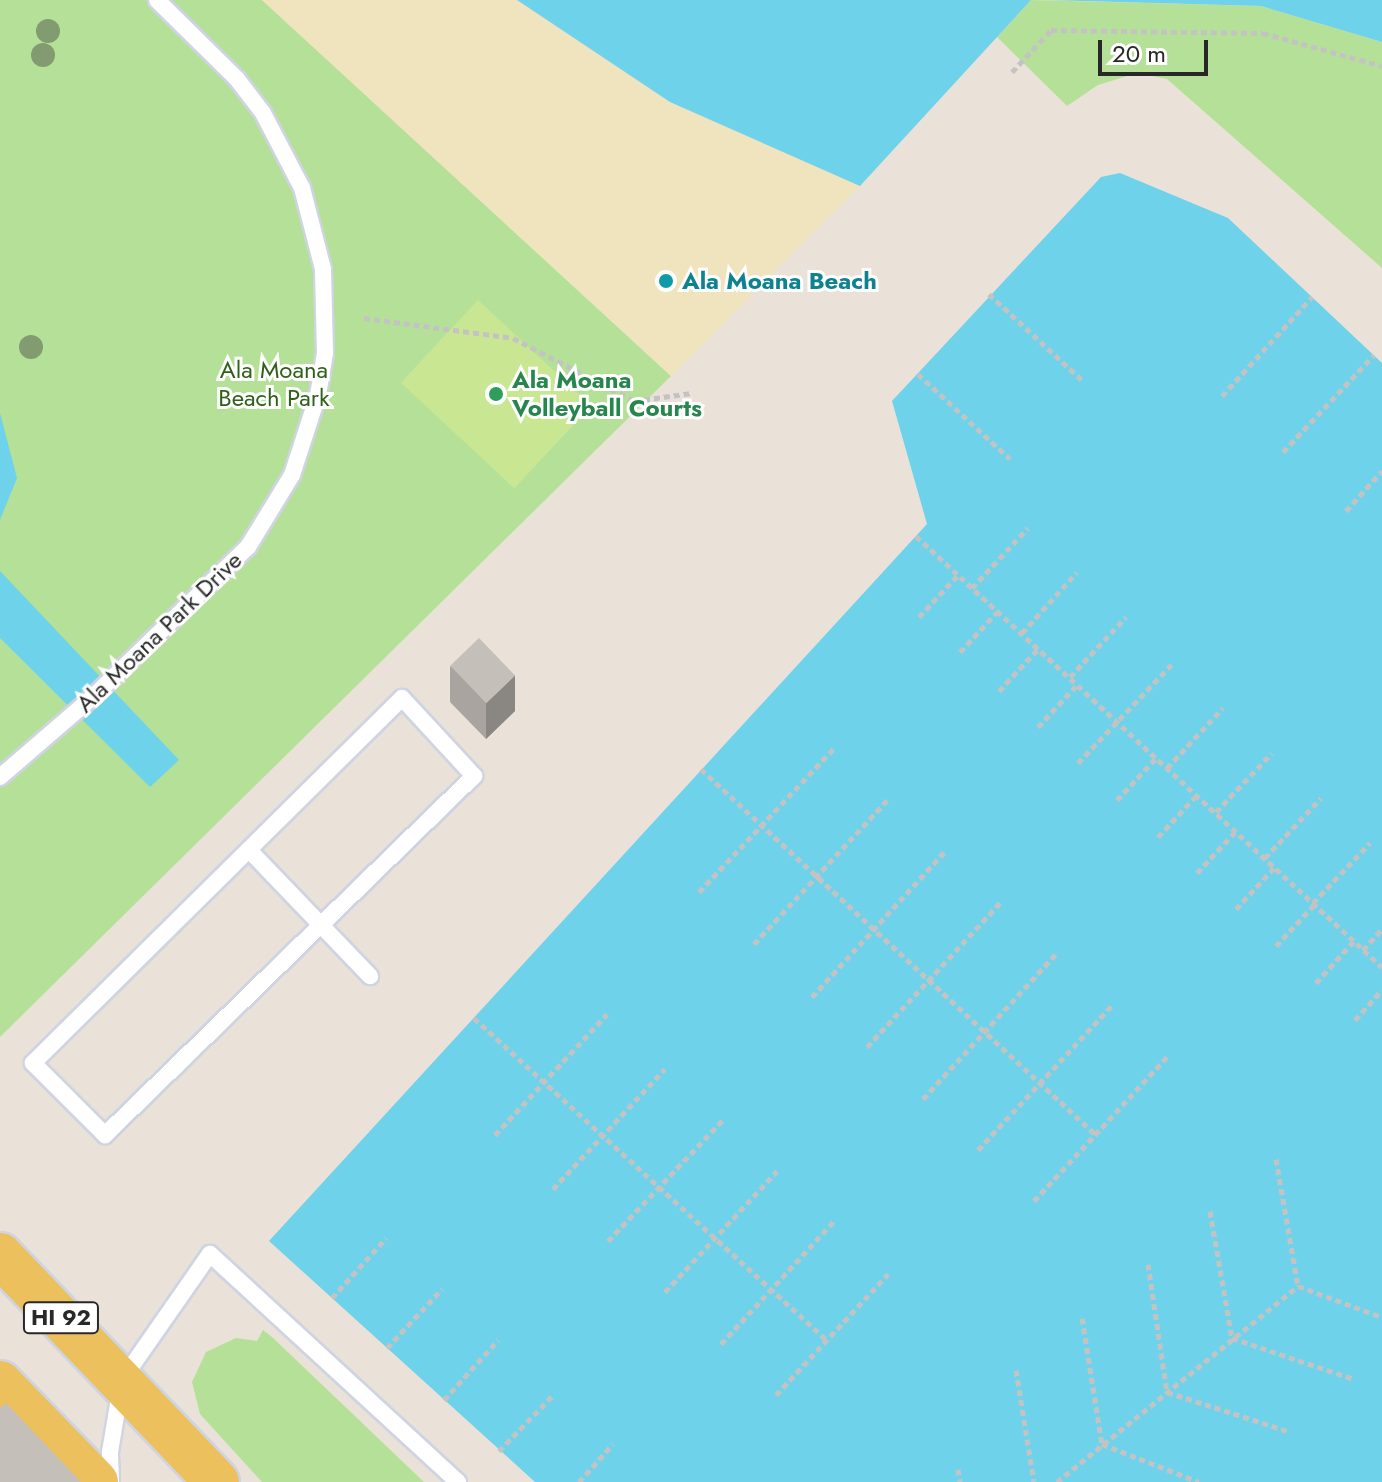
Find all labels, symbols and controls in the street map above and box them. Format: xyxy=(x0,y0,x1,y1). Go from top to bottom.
scale bar xyxy=(1102,24,1212,74)
text: 20 m xyxy=(1112,36,1166,71)
place label: Ala Moana Beach xyxy=(682,267,877,295)
marker: Ala Moana Beach xyxy=(657,272,675,290)
park label: Ala Moana Beach Park xyxy=(218,356,330,412)
place label: Ala Moana Volleyball Courts xyxy=(512,366,702,422)
marker: Ala Moana Volleyball Courts xyxy=(487,385,505,403)
street label: Ala Moana Park Drive xyxy=(70,546,248,718)
road number: HI 92 xyxy=(21,1300,101,1336)

